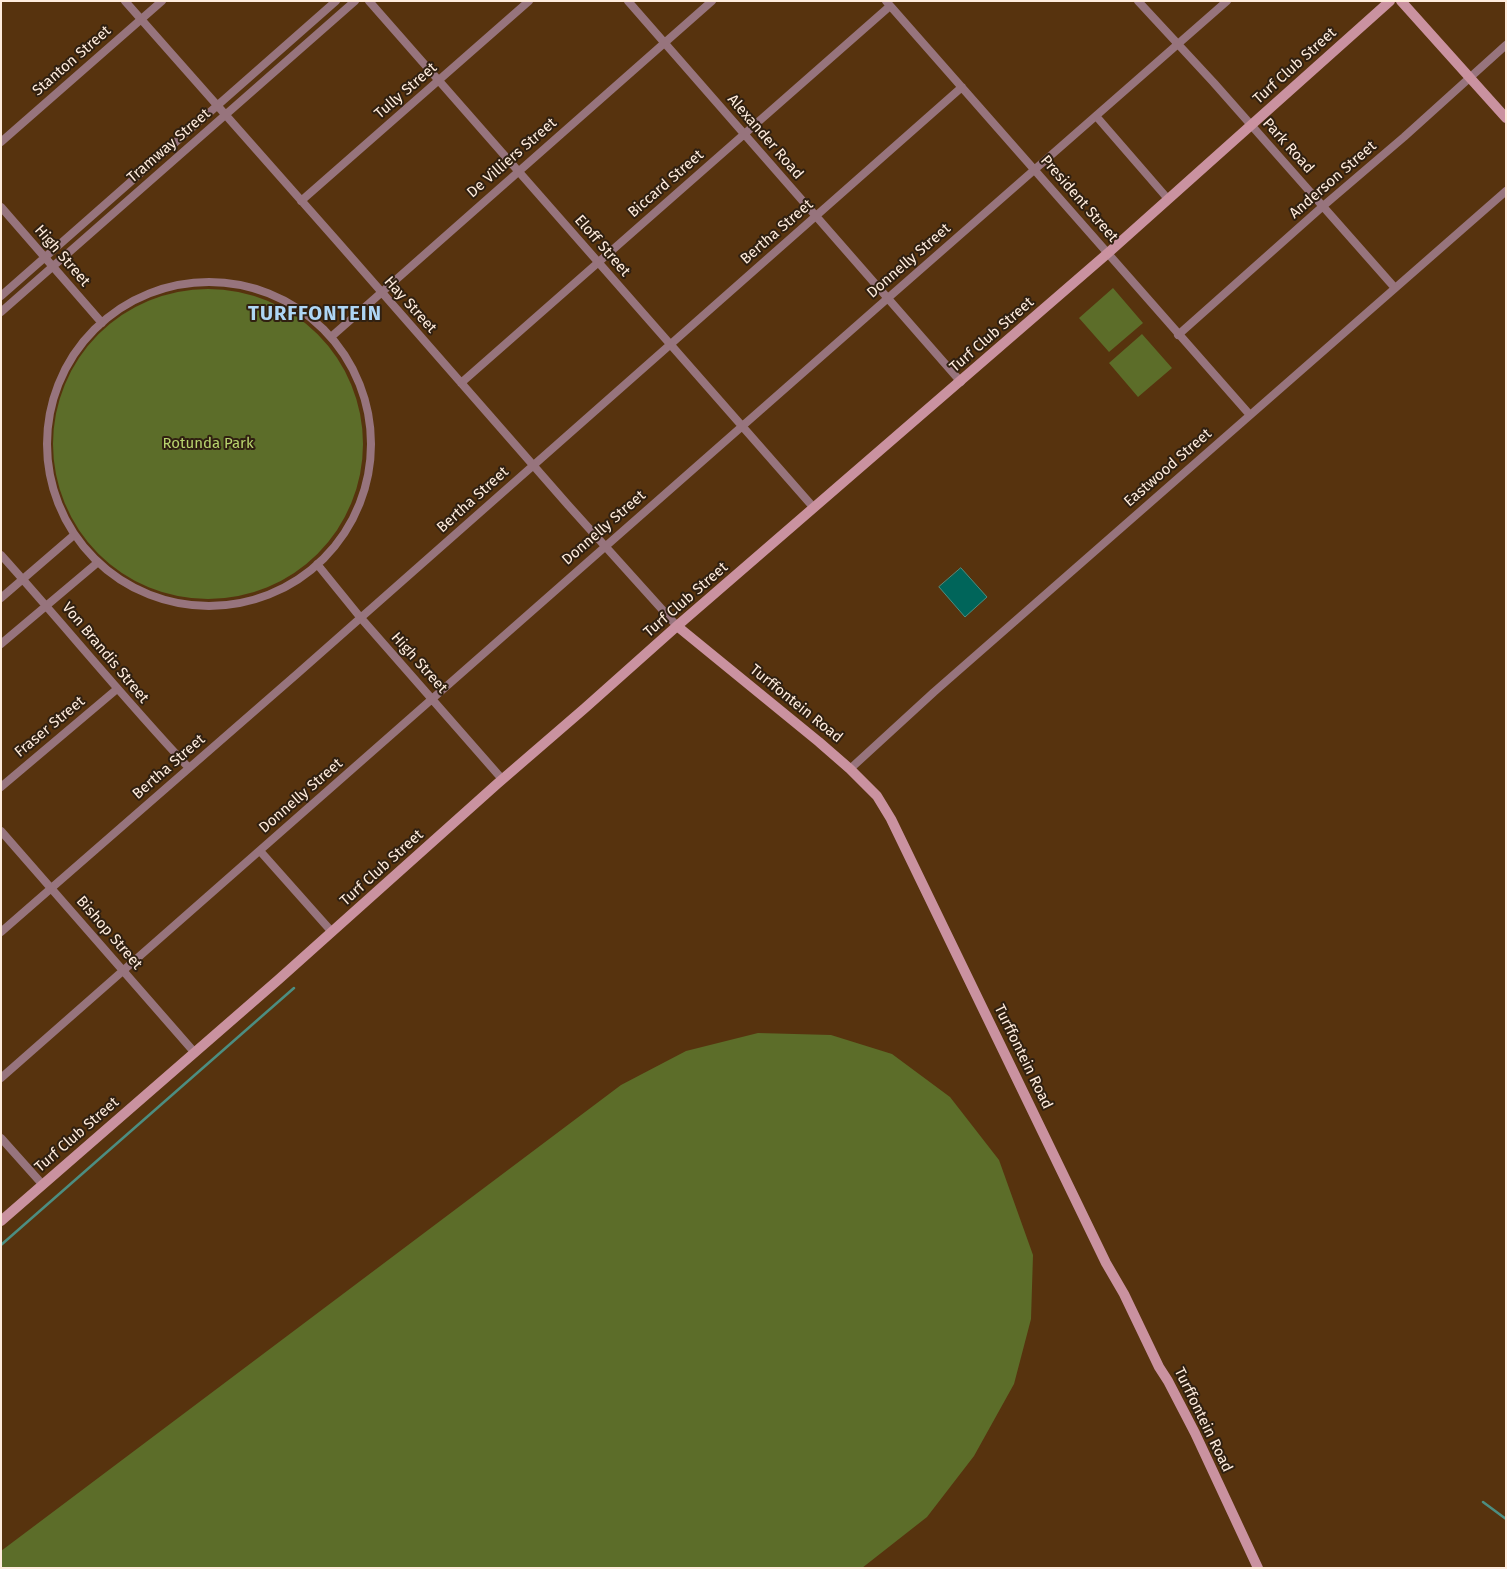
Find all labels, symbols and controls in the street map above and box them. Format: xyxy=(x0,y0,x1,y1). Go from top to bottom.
street label: Stanton Street xyxy=(29,22,115,100)
street label: Turf Club Street xyxy=(1250,24,1340,108)
street label: Tully Street xyxy=(371,59,441,123)
street label: Alexander Road xyxy=(723,91,807,183)
street label: Tramway Street xyxy=(124,105,214,187)
street label: De Villiers Street xyxy=(464,114,560,202)
street label: Park Road xyxy=(1259,115,1317,177)
street label: Anderson Street xyxy=(1286,137,1380,223)
street label: Biccard Street xyxy=(624,146,708,222)
street label: President Street xyxy=(1036,152,1122,246)
street label: Bertha Street xyxy=(737,196,817,268)
street label: Eloff Street xyxy=(570,212,634,280)
street label: Donnelly Street xyxy=(864,220,954,302)
street label: High Street xyxy=(30,222,94,290)
street label: Hay Street xyxy=(380,273,440,337)
street label: Turf Club Street xyxy=(946,294,1038,376)
district label: TURFFONTEIN xyxy=(247,302,383,326)
street label: Eastwood Street xyxy=(1121,425,1215,511)
park label: Rotunda Park xyxy=(162,435,254,453)
street label: Bertha Street xyxy=(433,463,513,537)
street label: Donnelly Street xyxy=(559,487,649,569)
street label: Turf Club Street xyxy=(640,559,732,641)
street label: Von Brandis Street xyxy=(58,599,152,707)
street label: High Street xyxy=(387,629,451,697)
street label: Turffontein Road xyxy=(746,661,846,747)
street label: Fraser Street xyxy=(11,693,89,761)
street label: Bertha Street xyxy=(129,731,209,803)
street label: Donnelly Street xyxy=(256,755,346,837)
street label: Turf Club Street xyxy=(337,826,427,910)
street label: Bishop Street xyxy=(72,893,146,973)
street label: Turffontein Road xyxy=(990,1002,1056,1112)
street label: Turf Club Street xyxy=(31,1094,123,1176)
street label: Turffontein Road xyxy=(1170,1365,1236,1475)

